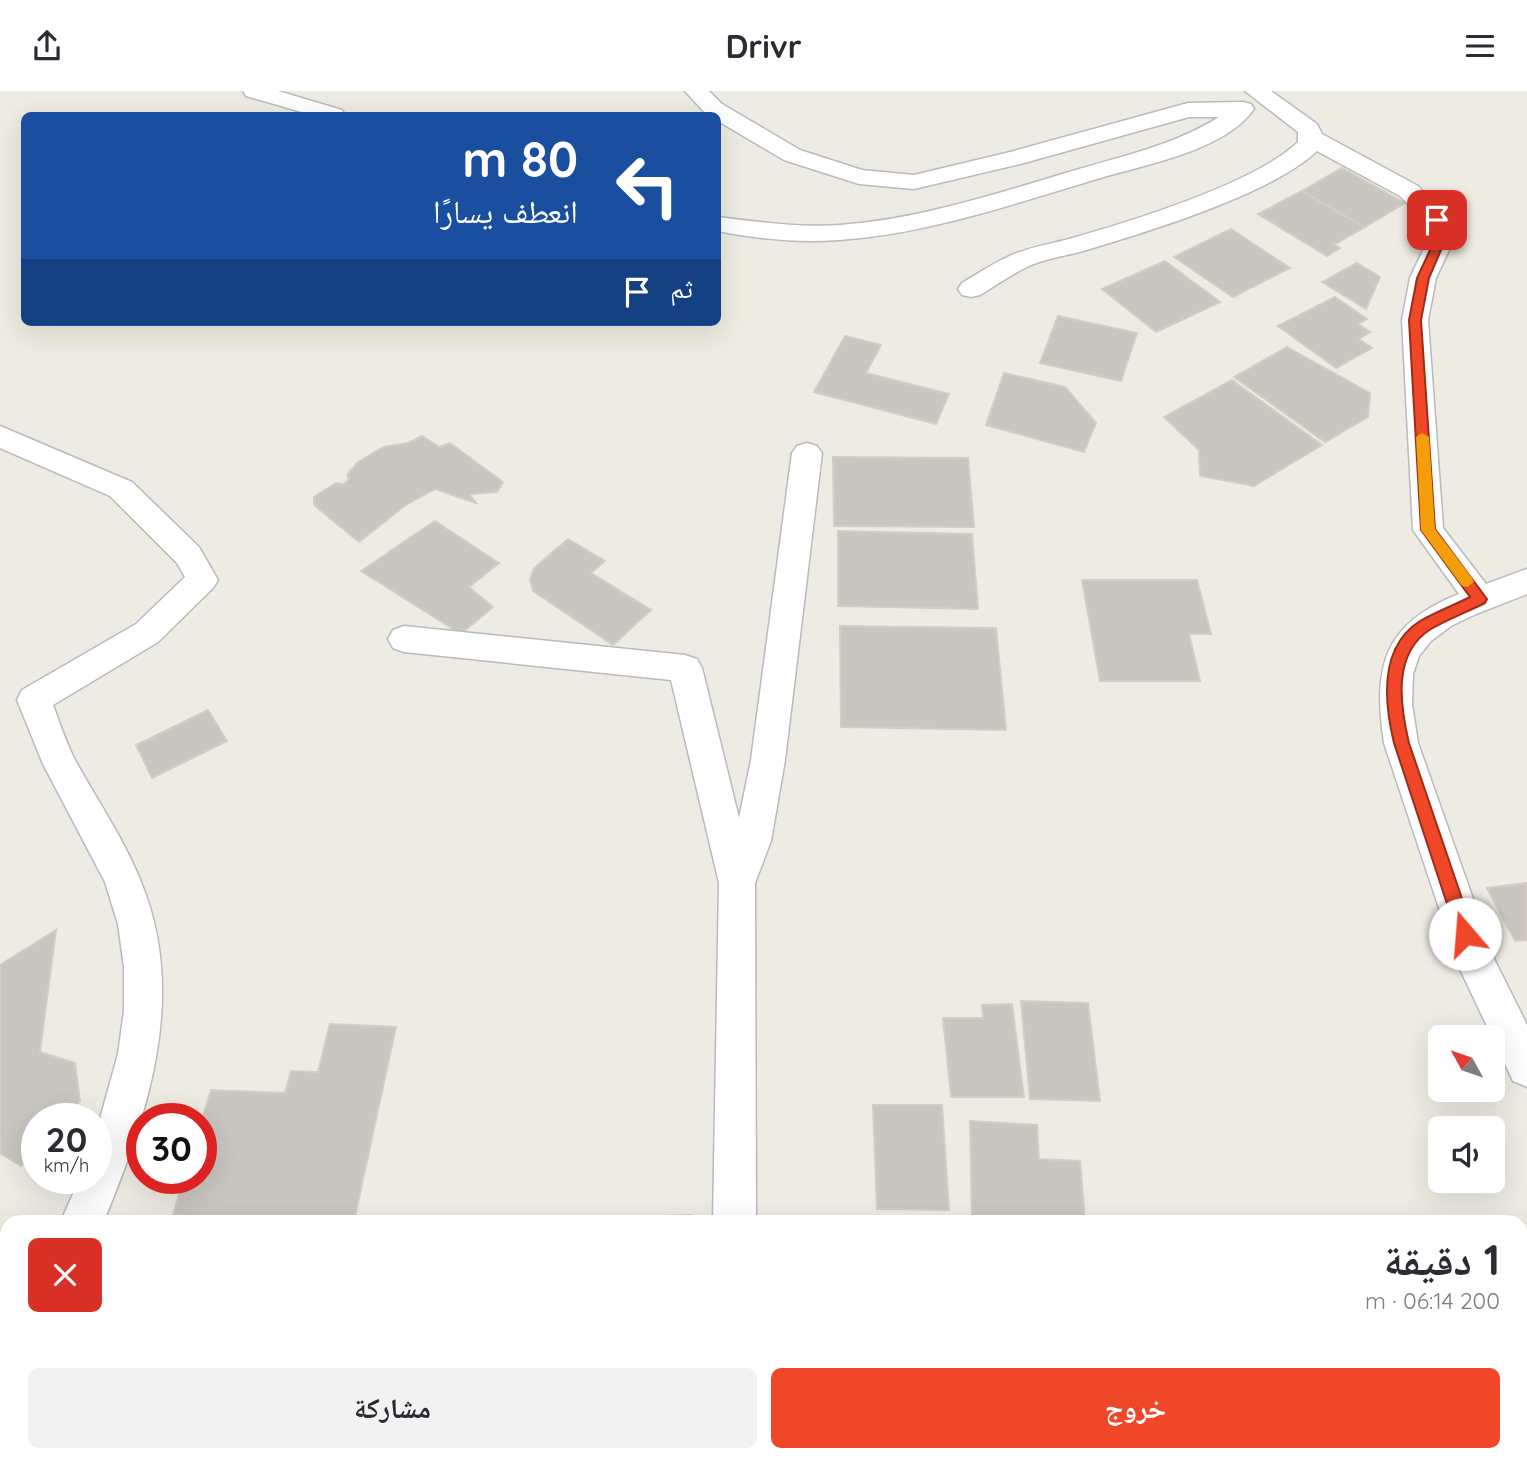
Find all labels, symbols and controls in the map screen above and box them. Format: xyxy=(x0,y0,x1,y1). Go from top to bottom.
text: Drivr xyxy=(725,26,802,66)
icon: share xyxy=(28,27,66,65)
icon: menu xyxy=(1461,27,1499,65)
text: 80 m xyxy=(462,128,578,189)
icon: left xyxy=(602,140,693,231)
pin xyxy=(1407,190,1467,250)
text: انعطف يسارًا xyxy=(433,191,578,231)
icon: arrive xyxy=(1418,201,1456,239)
text: ثم xyxy=(670,272,693,305)
icon: arrive xyxy=(618,273,656,311)
position arrow xyxy=(1428,897,1502,971)
north arrow xyxy=(1428,1025,1505,1103)
map controls xyxy=(1428,1025,1505,1193)
speed limit sign: 30 xyxy=(126,1103,217,1194)
button: sound xyxy=(1428,1116,1505,1193)
text: 20 xyxy=(46,1117,87,1161)
text: km/h xyxy=(44,1154,89,1177)
text: 1 دقيقة xyxy=(1384,1233,1500,1286)
button: close xyxy=(28,1238,102,1312)
text: 200 m · 06:14 xyxy=(1365,1286,1500,1315)
button: مشاركة xyxy=(28,1368,757,1448)
button: خروج xyxy=(771,1368,1500,1448)

